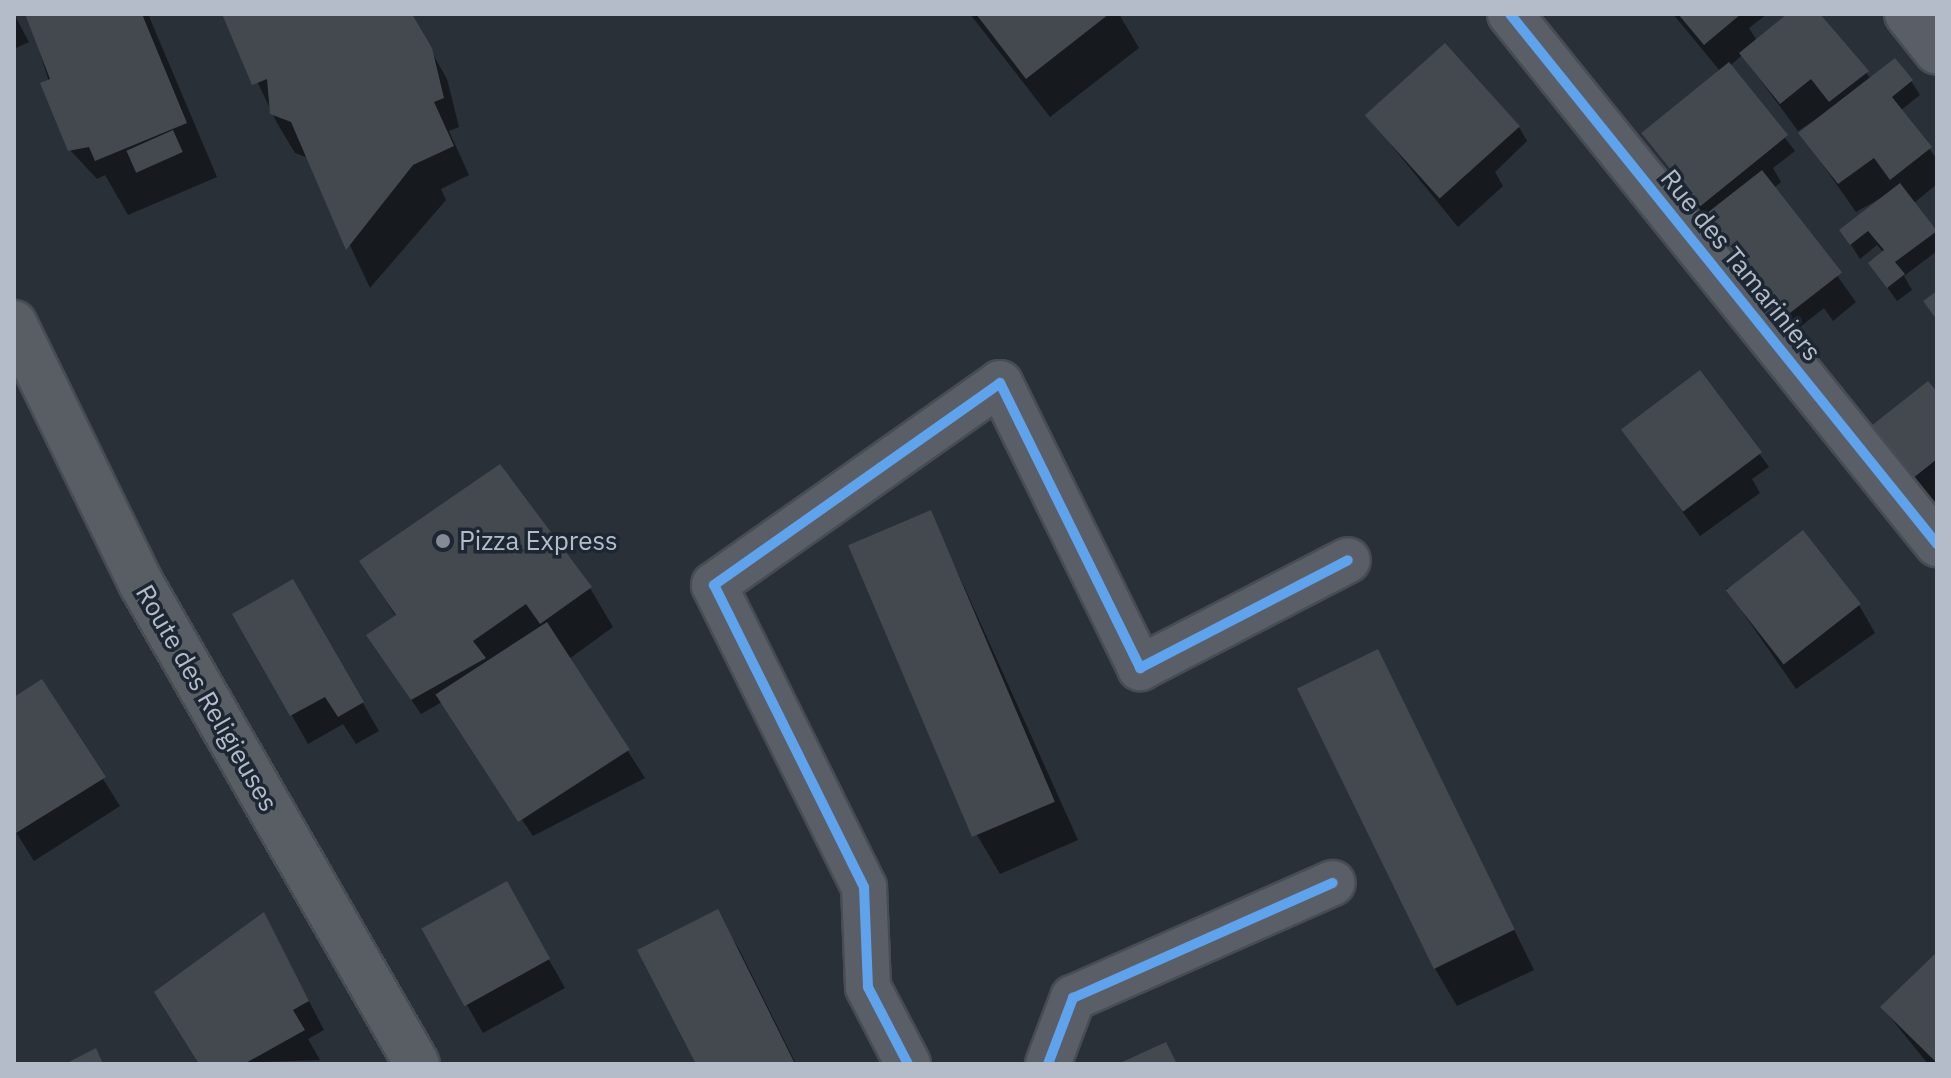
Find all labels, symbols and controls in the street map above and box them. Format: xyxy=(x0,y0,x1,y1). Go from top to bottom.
street label: Rue des Tamariniers xyxy=(1654,163,1828,367)
place label: Pizza Express xyxy=(459,525,618,557)
marker: Pizza Express xyxy=(434,532,452,550)
street label: Route des Religieuses xyxy=(129,579,285,817)

